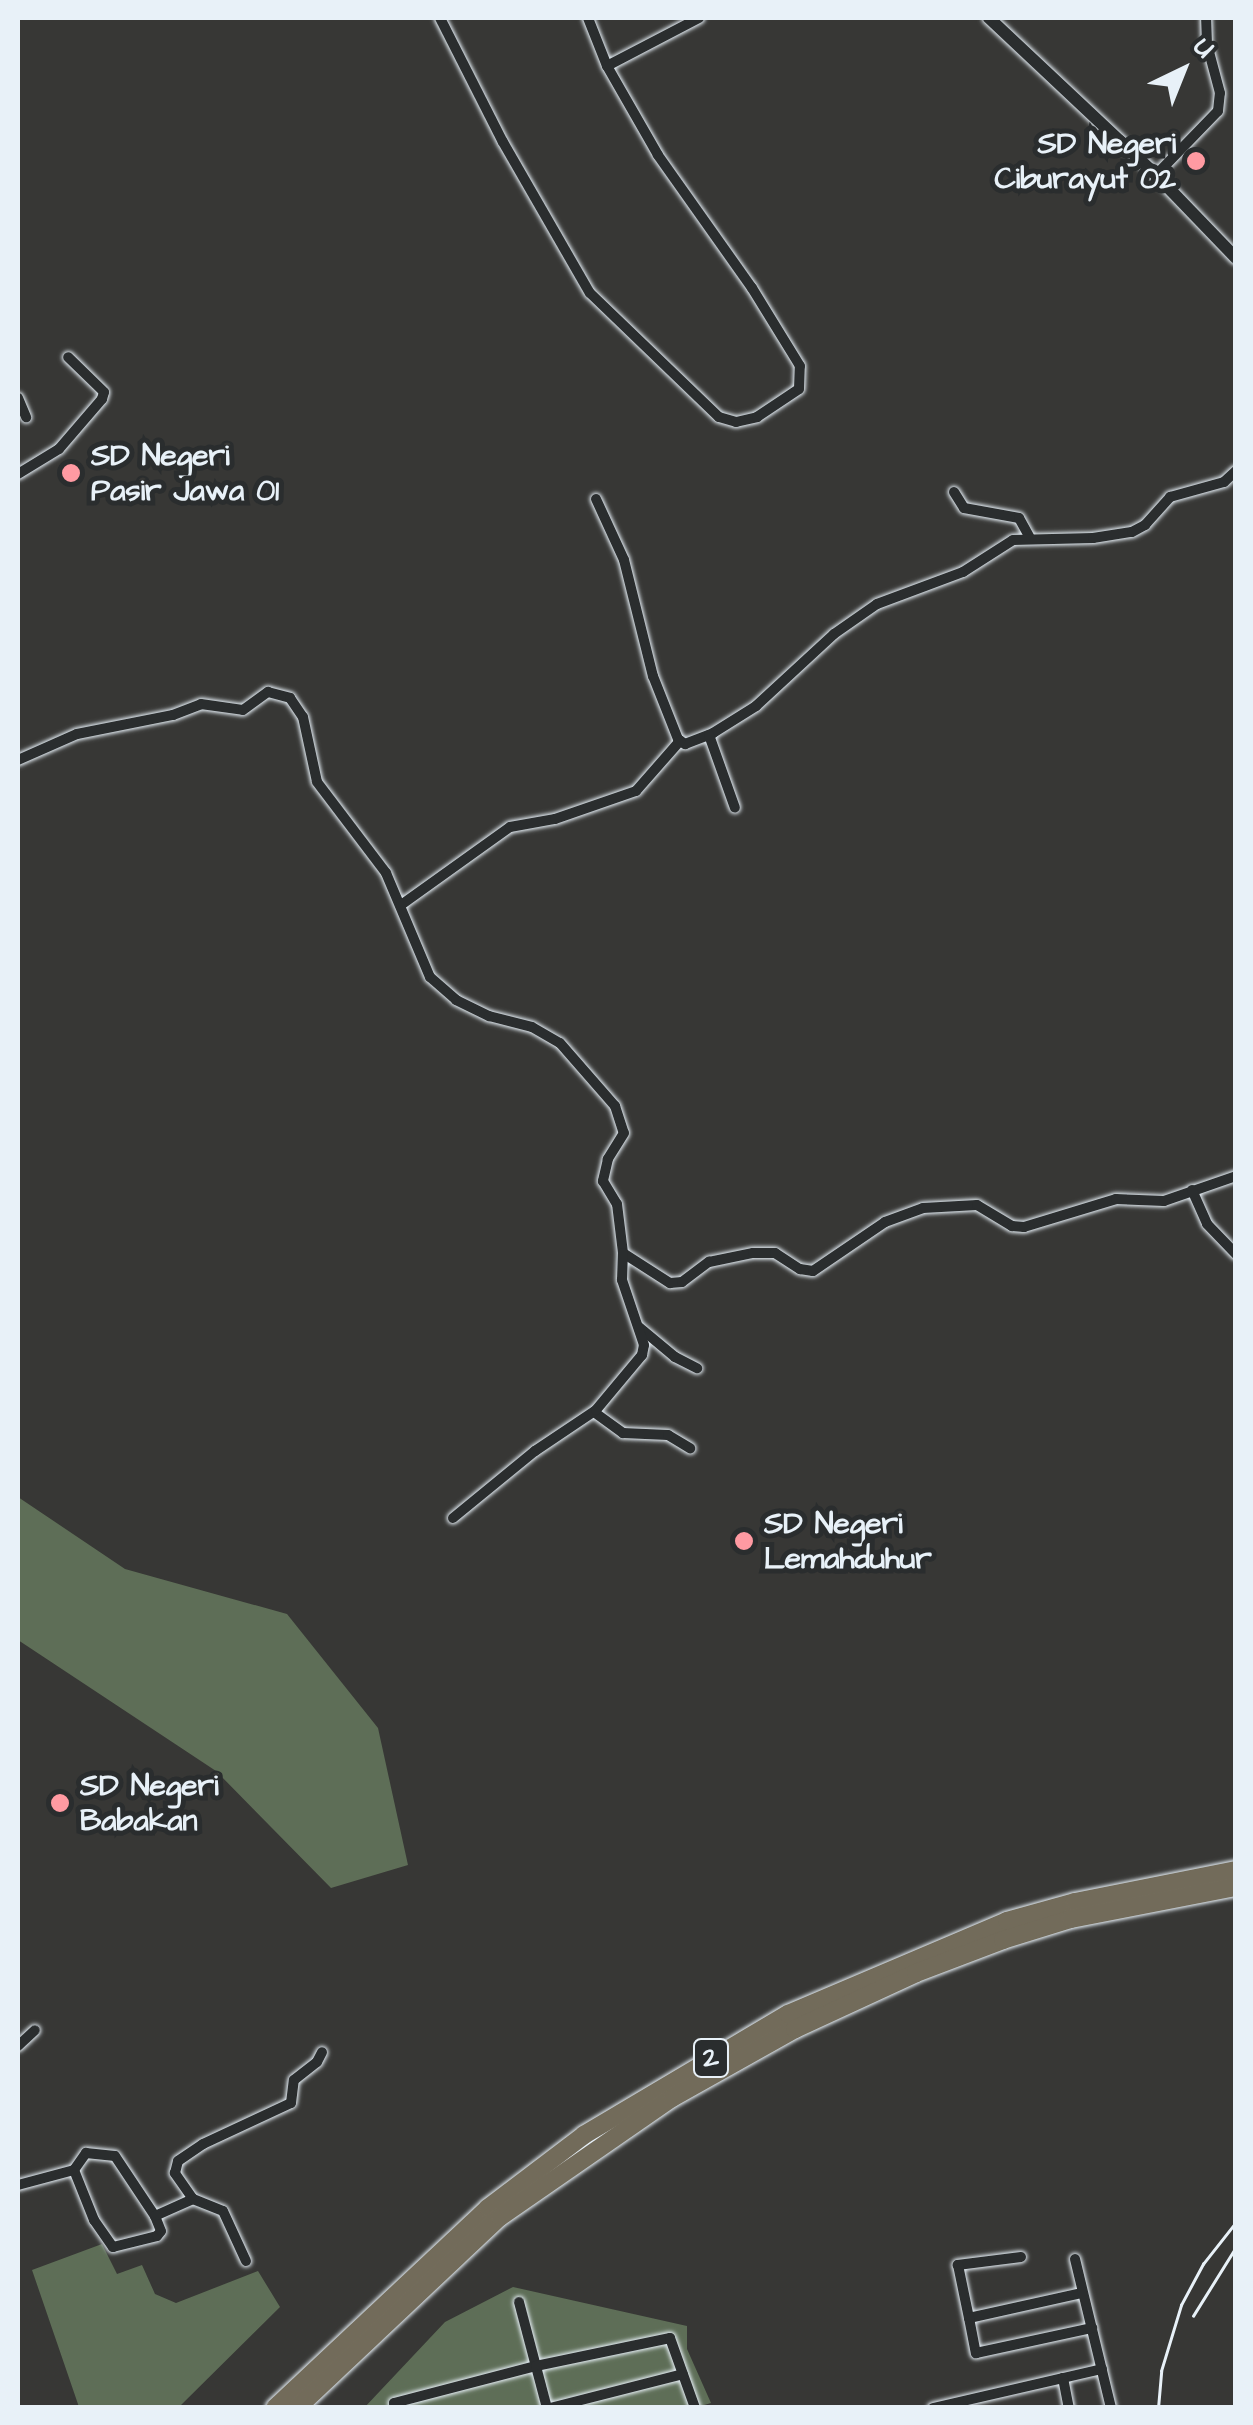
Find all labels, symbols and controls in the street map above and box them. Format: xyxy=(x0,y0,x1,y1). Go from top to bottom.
north arrow xyxy=(1133,20,1233,120)
text: U xyxy=(1185,28,1223,67)
place label: SD Negeri Ciburayut 02 xyxy=(994,126,1176,196)
marker: SD Negeri Ciburayut 02 xyxy=(1185,150,1207,172)
place label: SD Negeri Pasir Jawa 01 xyxy=(91,438,279,508)
marker: SD Negeri Pasir Jawa 01 xyxy=(60,462,82,484)
place label: SD Negeri Lemahduhur xyxy=(764,1506,932,1576)
marker: SD Negeri Lemahduhur xyxy=(733,1530,755,1552)
place label: SD Negeri Babakan xyxy=(80,1768,219,1838)
marker: SD Negeri Babakan xyxy=(49,1792,71,1814)
road number: 2 xyxy=(691,2035,731,2081)

